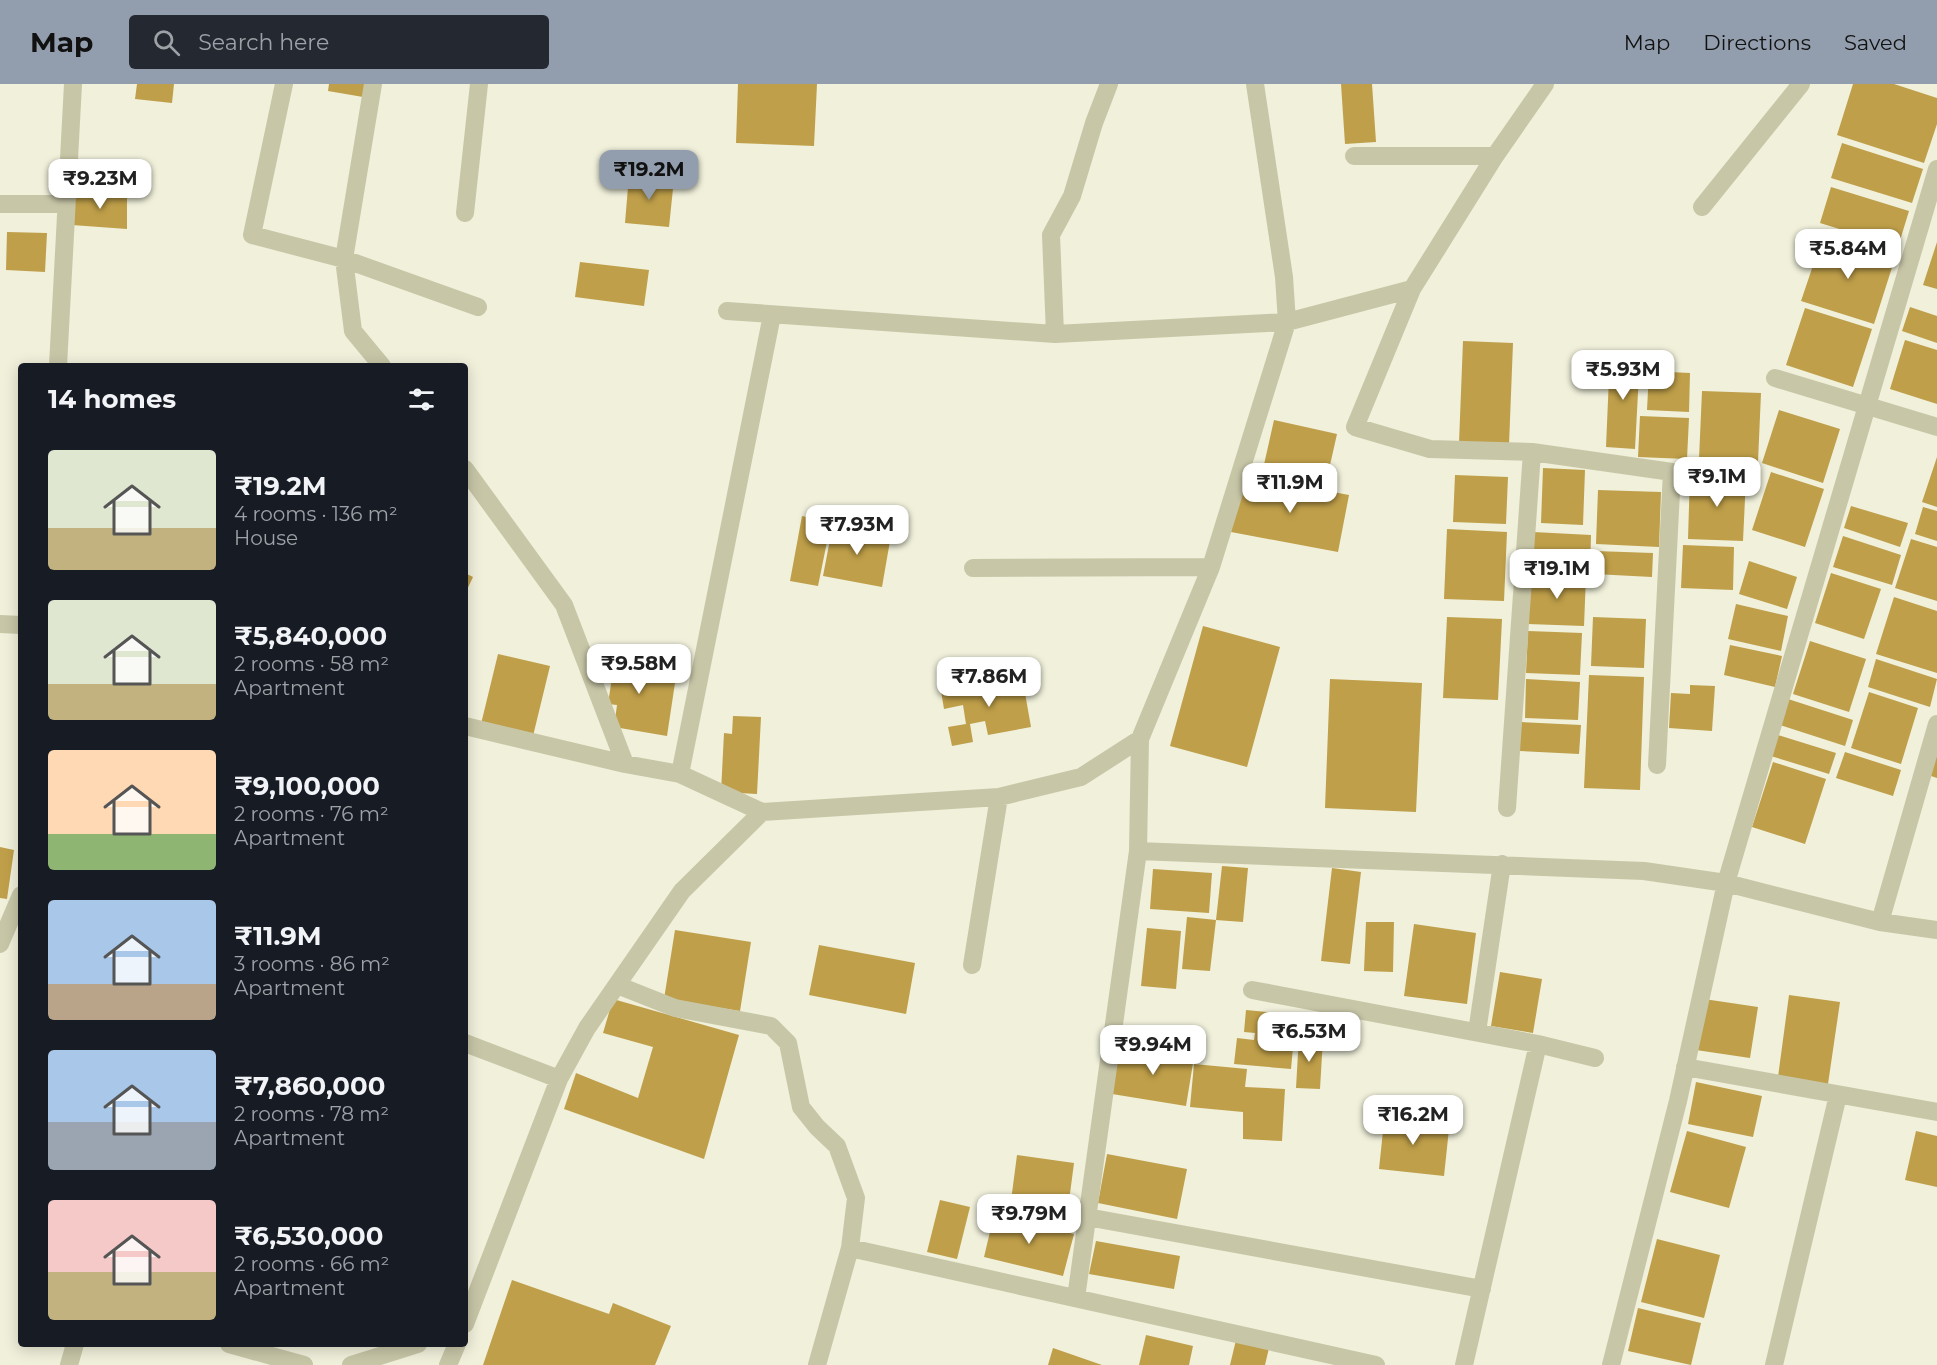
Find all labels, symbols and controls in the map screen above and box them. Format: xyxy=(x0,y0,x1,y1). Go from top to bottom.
search box xyxy=(129,15,549,69)
text: Map xyxy=(30,25,93,59)
icon: search xyxy=(150,26,183,59)
text: Search here xyxy=(198,29,329,56)
text: Map xyxy=(1624,30,1670,55)
text: Directions xyxy=(1703,30,1811,55)
text: Saved xyxy=(1844,30,1907,55)
pin: ₹19.2M xyxy=(600,150,698,201)
text: ₹19.2M xyxy=(613,157,685,181)
pin: ₹9.23M xyxy=(51,159,149,210)
text: ₹9.23M xyxy=(62,166,138,190)
pin: ₹5.84M xyxy=(1799,229,1897,280)
text: ₹5.84M xyxy=(1809,236,1887,260)
pin: ₹5.93M xyxy=(1574,350,1672,401)
text: ₹5.93M xyxy=(1585,357,1661,381)
text: 14 homes xyxy=(48,383,176,415)
icon: filters xyxy=(405,383,438,416)
pin: ₹9.1M xyxy=(1675,457,1759,508)
pin: ₹11.9M xyxy=(1241,463,1339,514)
text: ₹9.1M xyxy=(1688,464,1746,488)
text: ₹19.2M xyxy=(234,470,327,502)
text: ₹11.9M xyxy=(1256,470,1324,494)
icon: home xyxy=(96,474,168,546)
text: 4 rooms · 136 m² xyxy=(234,502,398,526)
pin: ₹7.93M xyxy=(808,505,906,556)
text: ₹7.93M xyxy=(820,512,894,536)
text: House xyxy=(234,526,298,550)
pin: ₹19.1M xyxy=(1508,549,1606,600)
text: ₹19.1M xyxy=(1524,556,1590,580)
text: ₹5,840,000 xyxy=(234,620,387,652)
icon: home xyxy=(96,624,168,696)
pin: ₹9.58M xyxy=(590,644,688,695)
text: ₹9.58M xyxy=(601,651,677,675)
text: 2 rooms · 58 m² xyxy=(234,652,389,676)
pin: ₹7.86M xyxy=(940,657,1038,708)
text: ₹7.86M xyxy=(951,664,1027,688)
text: Apartment xyxy=(234,676,345,700)
text: ₹9,100,000 xyxy=(234,770,380,802)
icon: home xyxy=(96,774,168,846)
text: 2 rooms · 76 m² xyxy=(234,802,389,826)
text: Apartment xyxy=(234,826,345,850)
text: ₹11.9M xyxy=(234,920,322,952)
icon: home xyxy=(96,924,168,996)
text: 3 rooms · 86 m² xyxy=(234,952,390,976)
text: Apartment xyxy=(234,976,345,1000)
pin: ₹6.53M xyxy=(1260,1012,1358,1063)
text: ₹6.53M xyxy=(1272,1019,1347,1043)
pin: ₹9.94M xyxy=(1104,1025,1202,1076)
text: ₹9.94M xyxy=(1114,1032,1192,1056)
text: ₹7,860,000 xyxy=(234,1070,385,1102)
icon: home xyxy=(96,1074,168,1146)
pin: ₹16.2M xyxy=(1364,1095,1462,1146)
text: 2 rooms · 78 m² xyxy=(234,1102,389,1126)
text: ₹16.2M xyxy=(1377,1102,1449,1126)
text: Apartment xyxy=(234,1126,345,1150)
pin: ₹9.79M xyxy=(980,1194,1078,1245)
text: ₹9.79M xyxy=(991,1201,1067,1225)
text: ₹6,530,000 xyxy=(234,1220,383,1252)
icon: home xyxy=(96,1224,168,1296)
text: 2 rooms · 66 m² xyxy=(234,1252,389,1276)
text: Apartment xyxy=(234,1276,345,1300)

